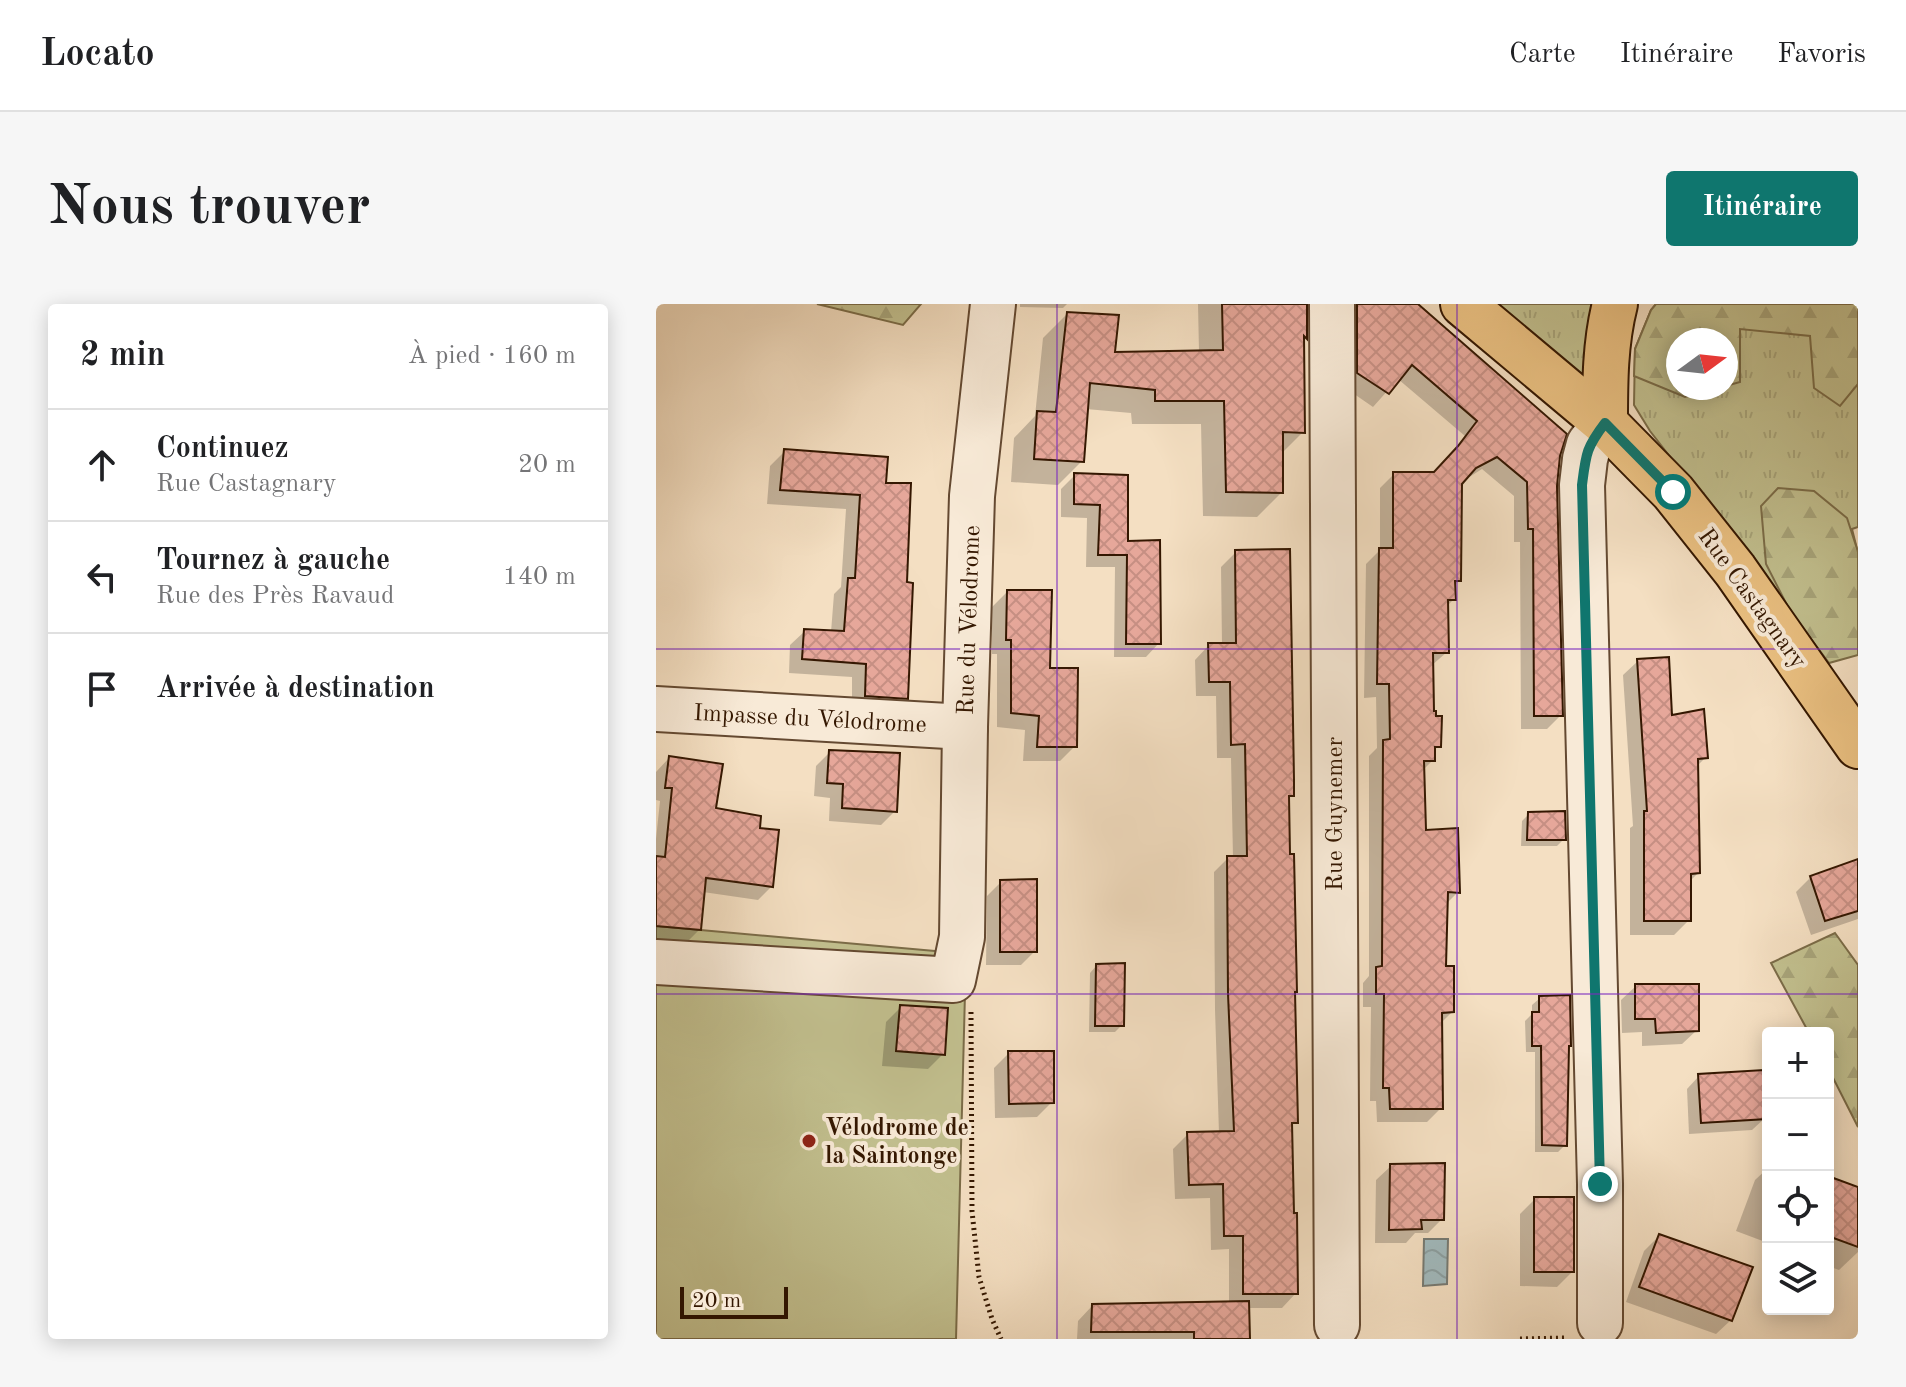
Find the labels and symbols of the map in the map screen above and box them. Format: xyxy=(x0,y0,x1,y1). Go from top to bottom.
north arrow xyxy=(1666,328,1738,400)
route start xyxy=(1655,474,1691,510)
street label: Rue du Vélodrome xyxy=(955,525,985,715)
street label: Rue Castagnary xyxy=(1693,525,1810,674)
street label: Impasse du Vélodrome xyxy=(693,702,927,738)
street label: Rue Guynemer xyxy=(1324,737,1348,891)
place label: Vélodrome de la Saintonge xyxy=(825,1117,969,1169)
marker: Vélodrome de la Saintonge xyxy=(800,1132,818,1150)
route end xyxy=(1582,1166,1618,1202)
scale bar xyxy=(680,1283,788,1319)

